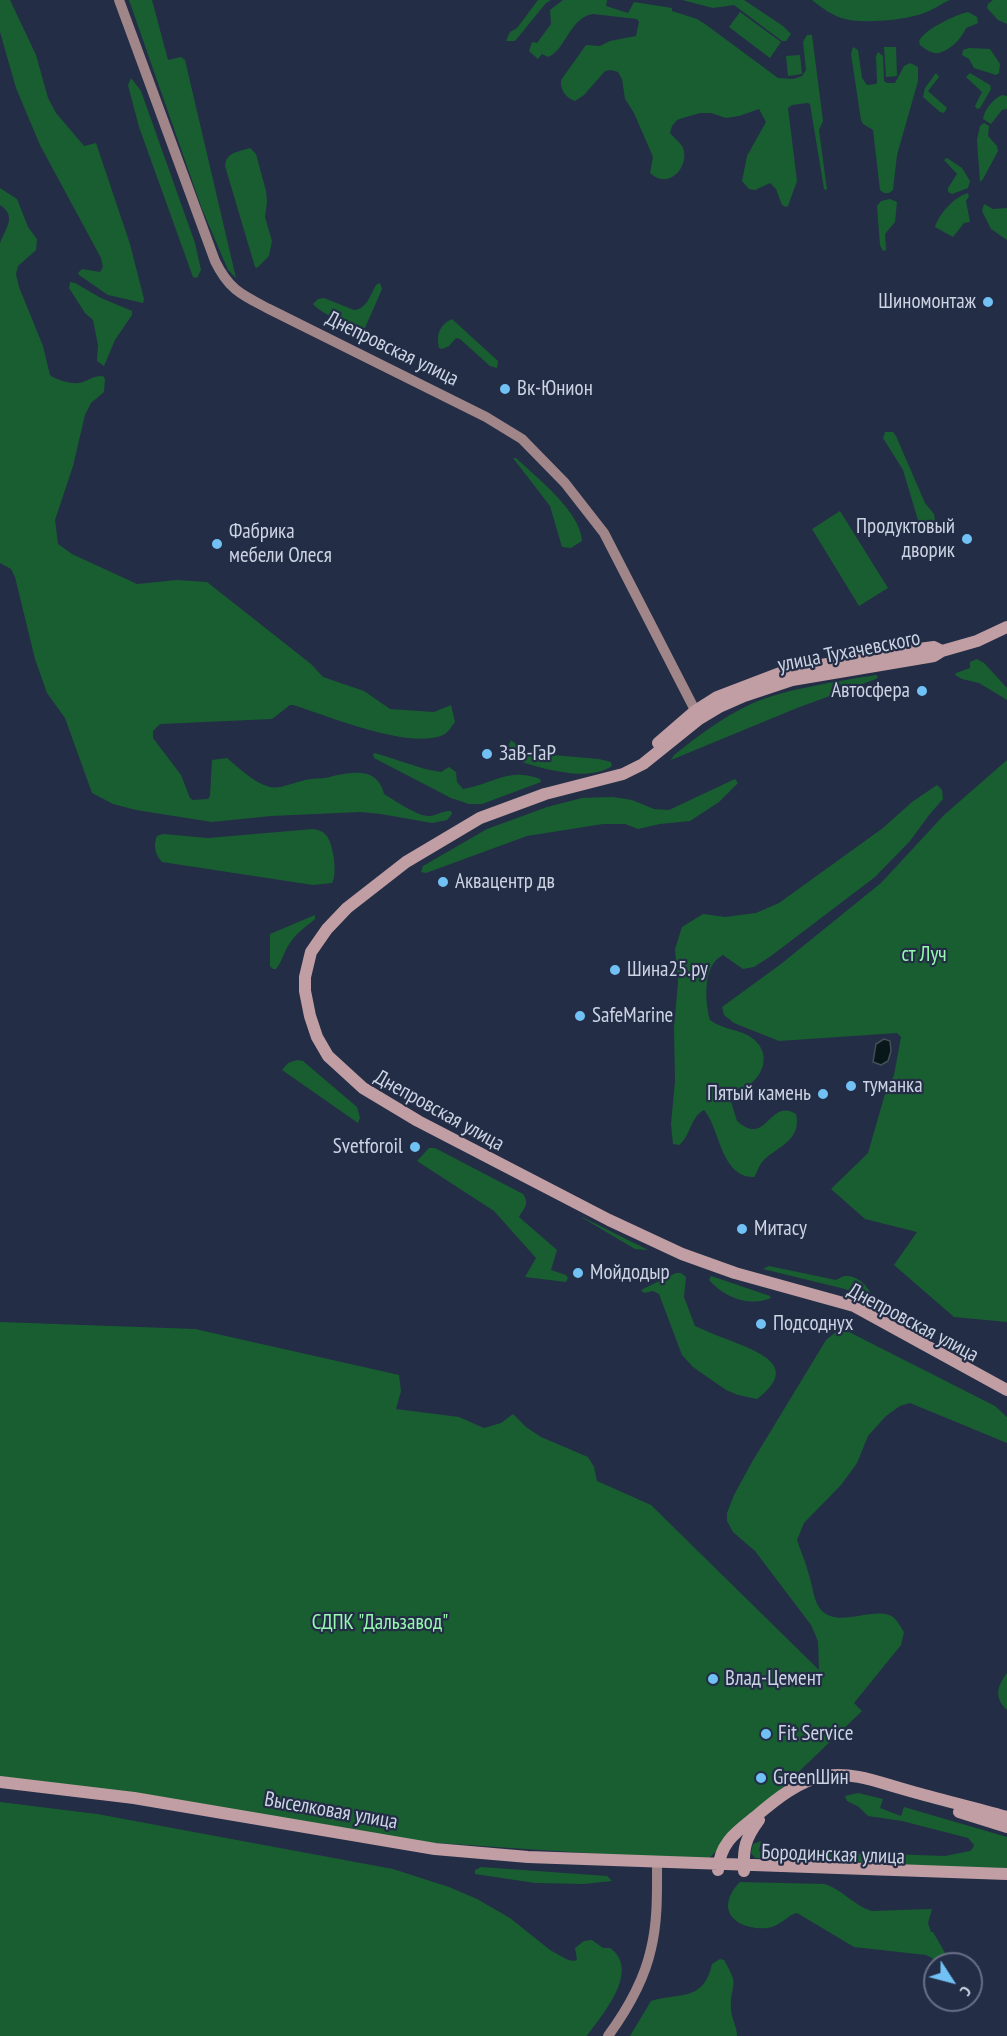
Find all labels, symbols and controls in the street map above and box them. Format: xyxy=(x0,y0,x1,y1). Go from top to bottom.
place label: Шиномонтаж xyxy=(878,289,976,315)
marker: Шиномонтаж xyxy=(981,295,995,309)
street label: Днепровская улица xyxy=(322,306,462,392)
place label: Вк-Юнион xyxy=(517,376,593,402)
marker: Вк-Юнион xyxy=(498,382,512,396)
place label: Продуктовый дворик xyxy=(856,514,955,564)
place label: Фабрика мебели Олеся xyxy=(229,519,332,569)
marker: Продуктовый дворик xyxy=(960,532,974,546)
marker: Фабрика мебели Олеся xyxy=(210,537,224,551)
street label: улица Тухачевского xyxy=(776,626,922,678)
place label: Автосфера xyxy=(831,678,910,704)
marker: Автосфера xyxy=(915,684,929,698)
place label: ЗаВ-ГаР xyxy=(499,741,556,767)
marker: ЗаВ-ГаР xyxy=(480,747,494,761)
place label: Аквацентр дв xyxy=(455,869,555,895)
marker: Аквацентр дв xyxy=(436,875,450,889)
park label: ст Луч xyxy=(901,942,947,968)
place label: Шина25.ру xyxy=(627,957,708,983)
marker: Шина25.ру xyxy=(608,963,622,977)
place label: SafeMarine xyxy=(592,1003,673,1029)
marker: SafeMarine xyxy=(573,1009,587,1023)
street label: Днепровская улица xyxy=(370,1065,508,1157)
place label: туманка xyxy=(863,1073,923,1099)
marker: туманка xyxy=(844,1079,858,1093)
place label: Пятый камень xyxy=(707,1081,811,1107)
marker: Пятый камень xyxy=(816,1087,830,1101)
place label: Svetforoil xyxy=(333,1134,403,1160)
marker: Svetforoil xyxy=(408,1140,422,1154)
place label: Митасу xyxy=(754,1216,807,1242)
marker: Митасу xyxy=(735,1222,749,1236)
place label: Мойдодыр xyxy=(590,1260,670,1286)
marker: Мойдодыр xyxy=(571,1266,585,1280)
street label: Днепровская улица xyxy=(843,1278,983,1368)
place label: Подсоднух xyxy=(773,1311,853,1337)
marker: Подсоднух xyxy=(754,1317,768,1331)
park label: СДПК "Дальзавод" xyxy=(312,1610,448,1636)
place label: Влад-Цемент xyxy=(725,1666,823,1692)
marker: Влад-Цемент xyxy=(706,1672,720,1686)
place label: Fit Service xyxy=(778,1721,853,1747)
marker: Fit Service xyxy=(759,1727,773,1741)
place label: GreenШин xyxy=(773,1765,848,1791)
marker: GreenШин xyxy=(754,1771,768,1785)
street label: Выселковая улица xyxy=(262,1787,400,1835)
street label: Бородинская улица xyxy=(761,1840,905,1870)
north arrow xyxy=(923,1952,983,2012)
text: С xyxy=(956,1983,976,2000)

